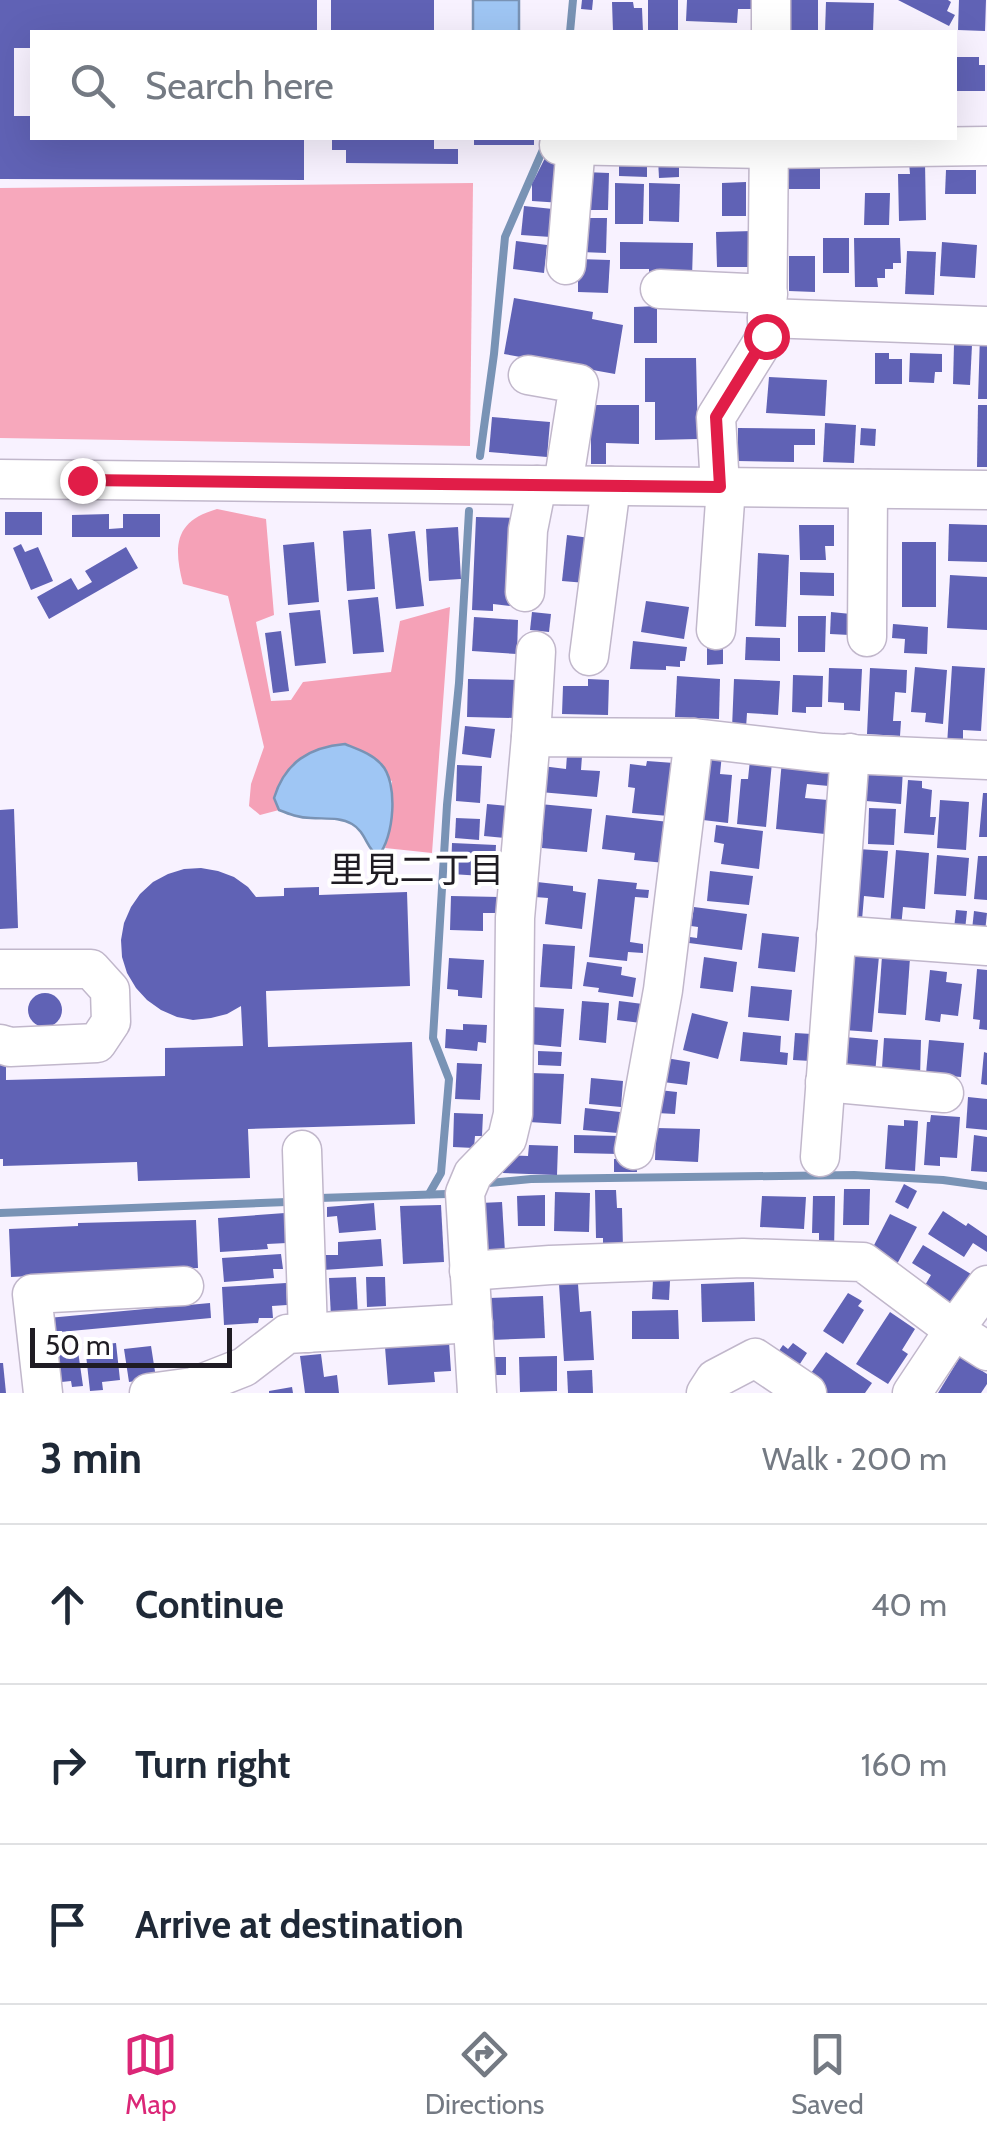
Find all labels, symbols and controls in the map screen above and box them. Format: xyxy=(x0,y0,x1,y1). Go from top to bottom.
search box xyxy=(30,30,957,140)
icon: search xyxy=(65,58,120,113)
text: Search here xyxy=(145,62,334,109)
route start xyxy=(744,314,790,360)
route end xyxy=(60,458,106,504)
district label: 里見二丁目 xyxy=(329,848,505,891)
scale bar xyxy=(30,1323,232,1368)
text: 50 m xyxy=(45,1328,111,1362)
text: 3 min xyxy=(40,1432,142,1484)
text: Walk · 200 m xyxy=(762,1439,947,1478)
icon: ahead xyxy=(40,1577,95,1632)
text: Continue xyxy=(135,1581,284,1628)
text: 40 m xyxy=(871,1585,947,1624)
icon: right xyxy=(40,1737,95,1792)
text: Turn right xyxy=(135,1741,291,1788)
text: 160 m xyxy=(861,1745,947,1784)
icon: arrive xyxy=(40,1897,95,1952)
text: Arrive at destination xyxy=(135,1901,464,1948)
tab: Map xyxy=(123,2027,178,2121)
tab: Directions xyxy=(425,2027,544,2121)
tab: Saved xyxy=(791,2027,864,2121)

